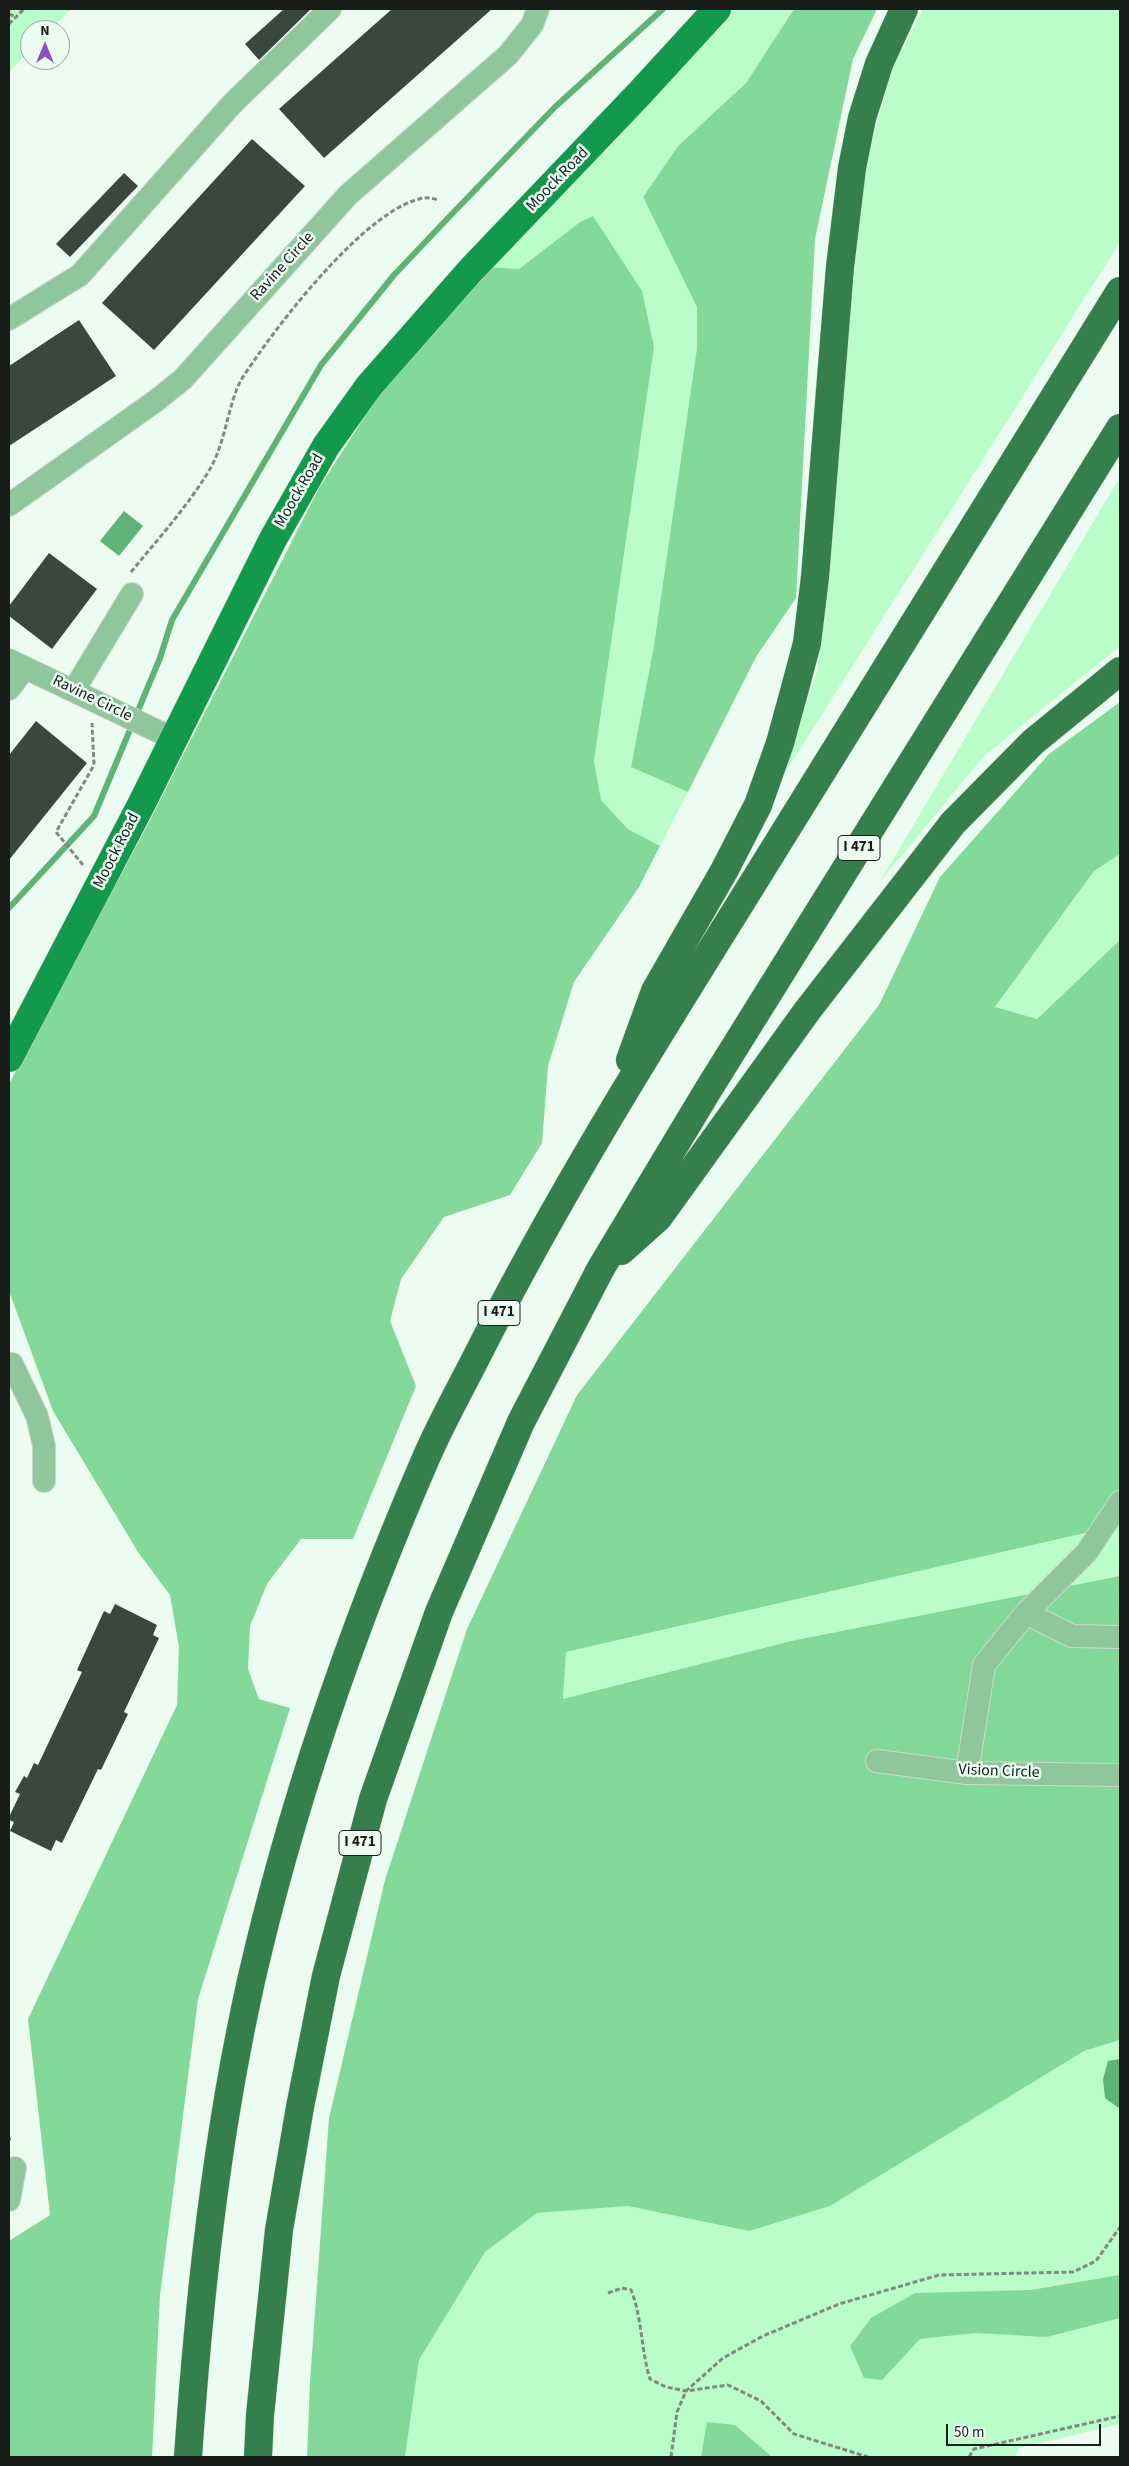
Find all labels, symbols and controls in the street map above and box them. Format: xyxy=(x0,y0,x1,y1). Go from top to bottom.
north arrow xyxy=(20,20,70,70)
text: N xyxy=(40,21,50,41)
street label: Moock Road xyxy=(523,144,593,216)
street label: Ravine Circle xyxy=(247,229,319,305)
street label: Moock Road xyxy=(271,451,329,531)
street label: Ravine Circle xyxy=(49,671,135,727)
street label: Moock Road xyxy=(90,810,144,892)
road number: I 471 xyxy=(838,836,880,860)
road number: I 471 xyxy=(478,1300,520,1326)
street label: Vision Circle xyxy=(958,1761,1040,1783)
road number: I 471 xyxy=(339,1830,381,1856)
scale bar xyxy=(949,2414,1104,2446)
text: 50 m xyxy=(954,2422,984,2443)

